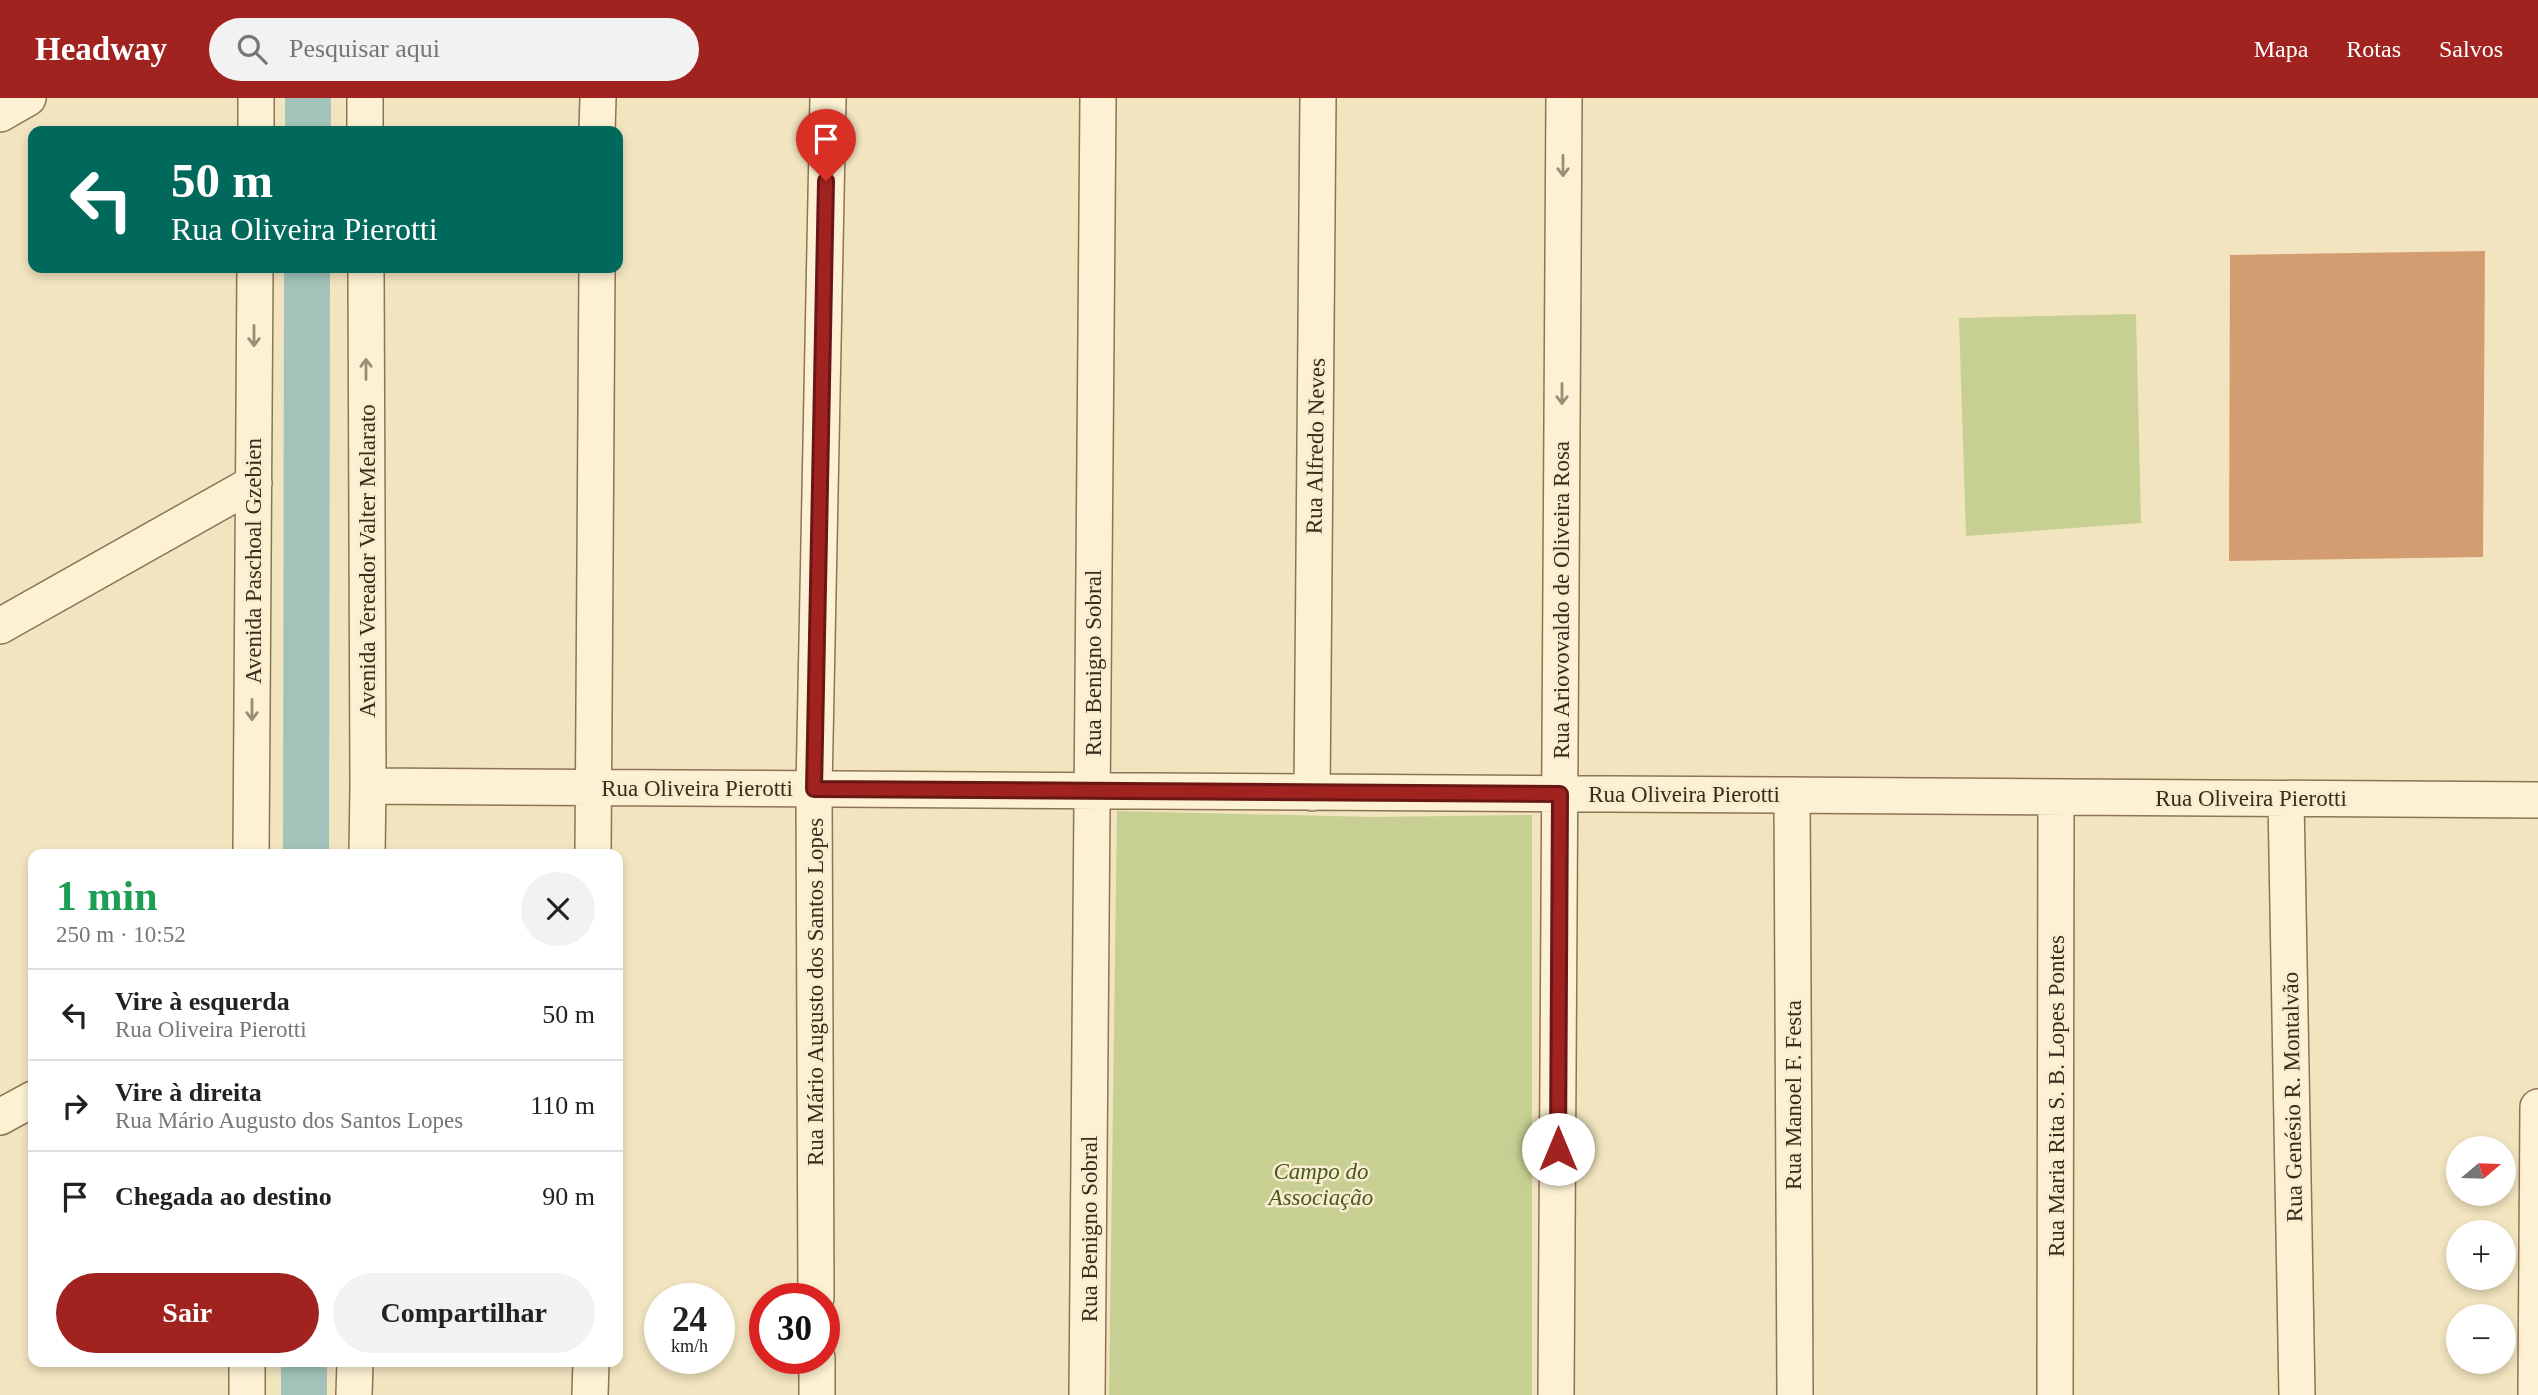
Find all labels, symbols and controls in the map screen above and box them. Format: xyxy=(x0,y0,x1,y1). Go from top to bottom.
search box xyxy=(209,18,699,81)
icon: search xyxy=(233,30,271,68)
text: Headway xyxy=(35,31,167,67)
text: Pesquisar aqui xyxy=(289,34,440,63)
text: Mapa xyxy=(2254,36,2308,62)
text: Rotas xyxy=(2346,36,2401,62)
text: Salvos xyxy=(2439,36,2503,62)
pin xyxy=(796,109,856,181)
icon: arrive xyxy=(807,120,845,158)
text: 50 m xyxy=(171,153,273,208)
icon: left xyxy=(56,154,147,245)
one-way arrow xyxy=(1556,154,1570,177)
text: Rua Oliveira Pierotti xyxy=(171,211,438,247)
one-way arrow xyxy=(248,324,261,347)
one-way arrow xyxy=(359,358,373,381)
street label: Rua Alfredo Neves xyxy=(1301,358,1330,534)
one-way arrow xyxy=(1555,382,1569,405)
street label: Avenida Vereador Valter Melarato xyxy=(355,404,380,718)
street label: Avenida Paschoal Gzebien xyxy=(241,437,266,684)
street label: Rua Ariovovaldo de Oliveira Rosa xyxy=(1549,441,1574,759)
street label: Rua Benigno Sobral xyxy=(1081,570,1106,756)
one-way arrow xyxy=(245,699,259,722)
street label: Rua Oliveira Pierotti xyxy=(601,776,793,801)
street label: Rua Oliveira Pierotti xyxy=(1588,782,1780,807)
street label: Rua Oliveira Pierotti xyxy=(2155,786,2347,811)
street label: Rua Mário Augusto dos Santos Lopes xyxy=(803,818,828,1166)
button: close xyxy=(521,872,595,946)
text: 1 min xyxy=(56,873,158,919)
text: 250 m · 10:52 xyxy=(56,922,186,947)
street label: Rua Maria Rita S. B. Lopes Pontes xyxy=(2044,935,2069,1257)
street label: Rua Genésio R. Montalvão xyxy=(2278,972,2307,1222)
text: Vire à esquerda xyxy=(115,987,290,1016)
icon: left xyxy=(56,996,94,1034)
text: 50 m xyxy=(542,1000,595,1029)
street label: Rua Manoel F. Festa xyxy=(1781,1000,1806,1190)
text: Rua Oliveira Pierotti xyxy=(115,1017,307,1042)
text: Vire à direita xyxy=(115,1078,262,1107)
icon: right xyxy=(56,1087,94,1125)
text: 110 m xyxy=(530,1091,595,1120)
text: Rua Mário Augusto dos Santos Lopes xyxy=(115,1108,463,1133)
position arrow xyxy=(1521,1112,1595,1186)
street label: Rua Benigno Sobral xyxy=(1077,1136,1102,1322)
north arrow xyxy=(2446,1136,2516,1206)
map controls xyxy=(2446,1136,2516,1374)
park label: Campo do Associação xyxy=(1267,1159,1373,1210)
icon: arrive xyxy=(56,1178,94,1216)
text: Chegada ao destino xyxy=(115,1182,332,1211)
text: 90 m xyxy=(542,1182,595,1211)
button: + xyxy=(2446,1220,2516,1290)
button: Sair xyxy=(56,1273,319,1353)
button: Compartilhar xyxy=(333,1273,595,1353)
speed limit sign: 30 xyxy=(749,1283,840,1374)
text: 24 xyxy=(672,1300,707,1339)
button: − xyxy=(2446,1304,2516,1374)
text: km/h xyxy=(671,1336,708,1356)

